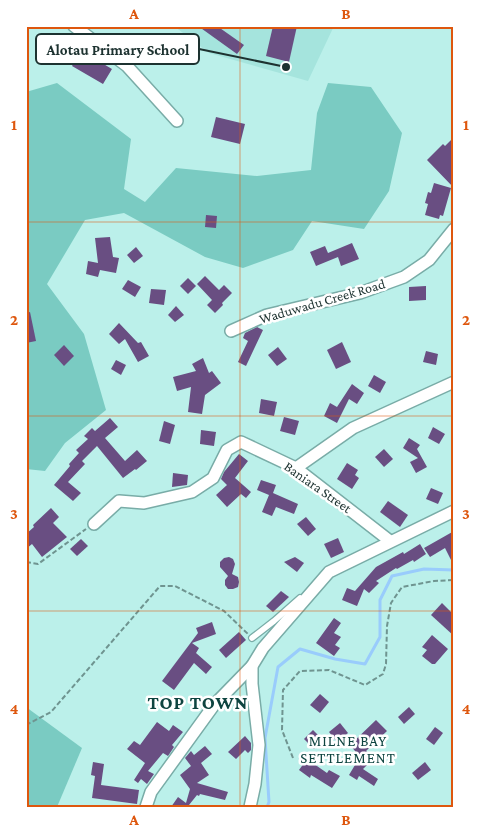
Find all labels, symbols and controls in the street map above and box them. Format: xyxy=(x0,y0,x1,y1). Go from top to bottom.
text: A xyxy=(128,5,139,22)
text: B xyxy=(341,5,351,22)
callout: Alotau Primary School xyxy=(36,34,199,64)
text: Alotau Primary School xyxy=(46,42,190,58)
text: 1 xyxy=(11,116,17,133)
text: 1 xyxy=(463,116,469,133)
street label: Waduwadu Creek Road xyxy=(257,275,388,327)
text: 2 xyxy=(10,311,18,328)
text: 2 xyxy=(462,311,470,328)
street label: Baniara Street xyxy=(281,458,355,516)
text: 3 xyxy=(10,505,18,522)
text: 3 xyxy=(462,505,470,522)
district label: TOP TOWN xyxy=(147,692,249,713)
text: 4 xyxy=(10,700,19,717)
text: 4 xyxy=(462,700,471,717)
district label: MILNE BAY SETTLEMENT xyxy=(300,733,396,766)
text: A xyxy=(128,811,139,828)
text: B xyxy=(341,811,351,828)

